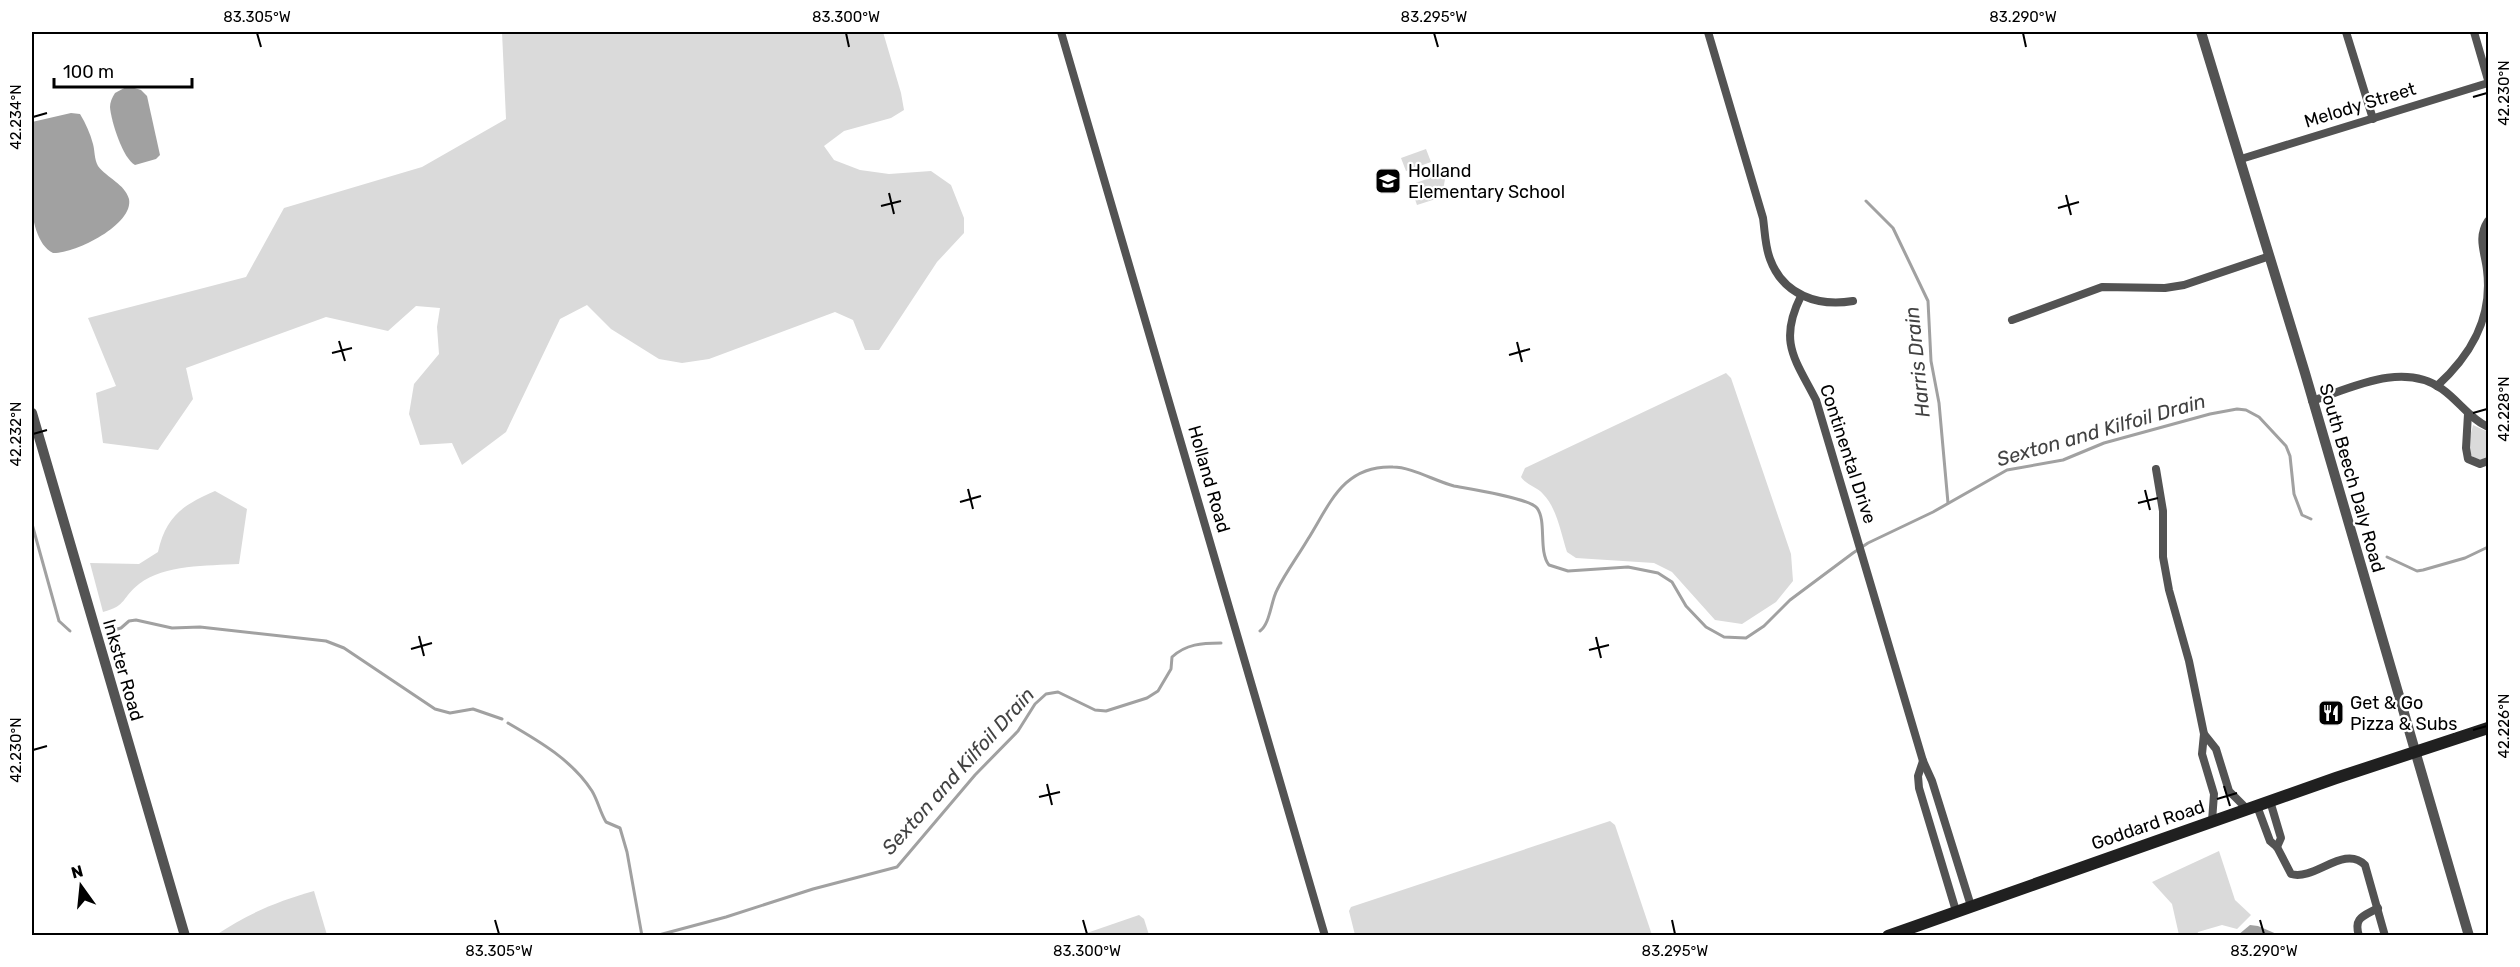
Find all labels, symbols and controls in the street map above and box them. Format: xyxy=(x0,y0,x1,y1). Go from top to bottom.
text: 83.305°W xyxy=(223,8,291,26)
text: 83.300°W xyxy=(812,8,880,26)
text: 83.295°W xyxy=(1401,8,1467,26)
text: 83.290°W xyxy=(1989,8,2057,26)
scale bar xyxy=(54,51,192,89)
text: 42.230°N xyxy=(2495,60,2513,126)
text: 100 m xyxy=(63,61,114,83)
street label: Melody Street xyxy=(2301,78,2419,132)
text: 42.234°N xyxy=(7,84,25,150)
place label: Holland Elementary School xyxy=(1408,160,1565,203)
school or university icon: Holland Elementary School xyxy=(1373,166,1403,196)
water label: Harris Drain xyxy=(1899,305,1935,419)
text: 42.228°N xyxy=(2495,376,2513,442)
street label: Continental Drive xyxy=(1815,381,1881,527)
street label: South Beech Daly Road xyxy=(2314,381,2390,575)
water label: Sexton and Kilfoil Drain xyxy=(1994,389,2208,471)
text: 42.232°N xyxy=(7,402,25,466)
street label: Holland Road xyxy=(1183,423,1235,535)
street label: Inkster Road xyxy=(98,617,148,723)
water label: Sexton and Kilfoil Drain xyxy=(877,683,1039,859)
place label: Get & Go Pizza & Subs xyxy=(2350,692,2457,735)
text: 42.226°N xyxy=(2495,694,2513,758)
restaurant icon: Get & Go Pizza & Subs xyxy=(2316,698,2346,728)
text: 42.230°N xyxy=(7,717,25,783)
street label: Goddard Road xyxy=(2088,795,2208,855)
north arrow xyxy=(51,856,111,916)
text: N xyxy=(69,861,85,883)
text: 83.305°W xyxy=(465,942,533,960)
text: 83.300°W xyxy=(1053,942,1121,960)
text: 83.295°W xyxy=(1642,942,1708,960)
text: 83.290°W xyxy=(2230,942,2298,960)

